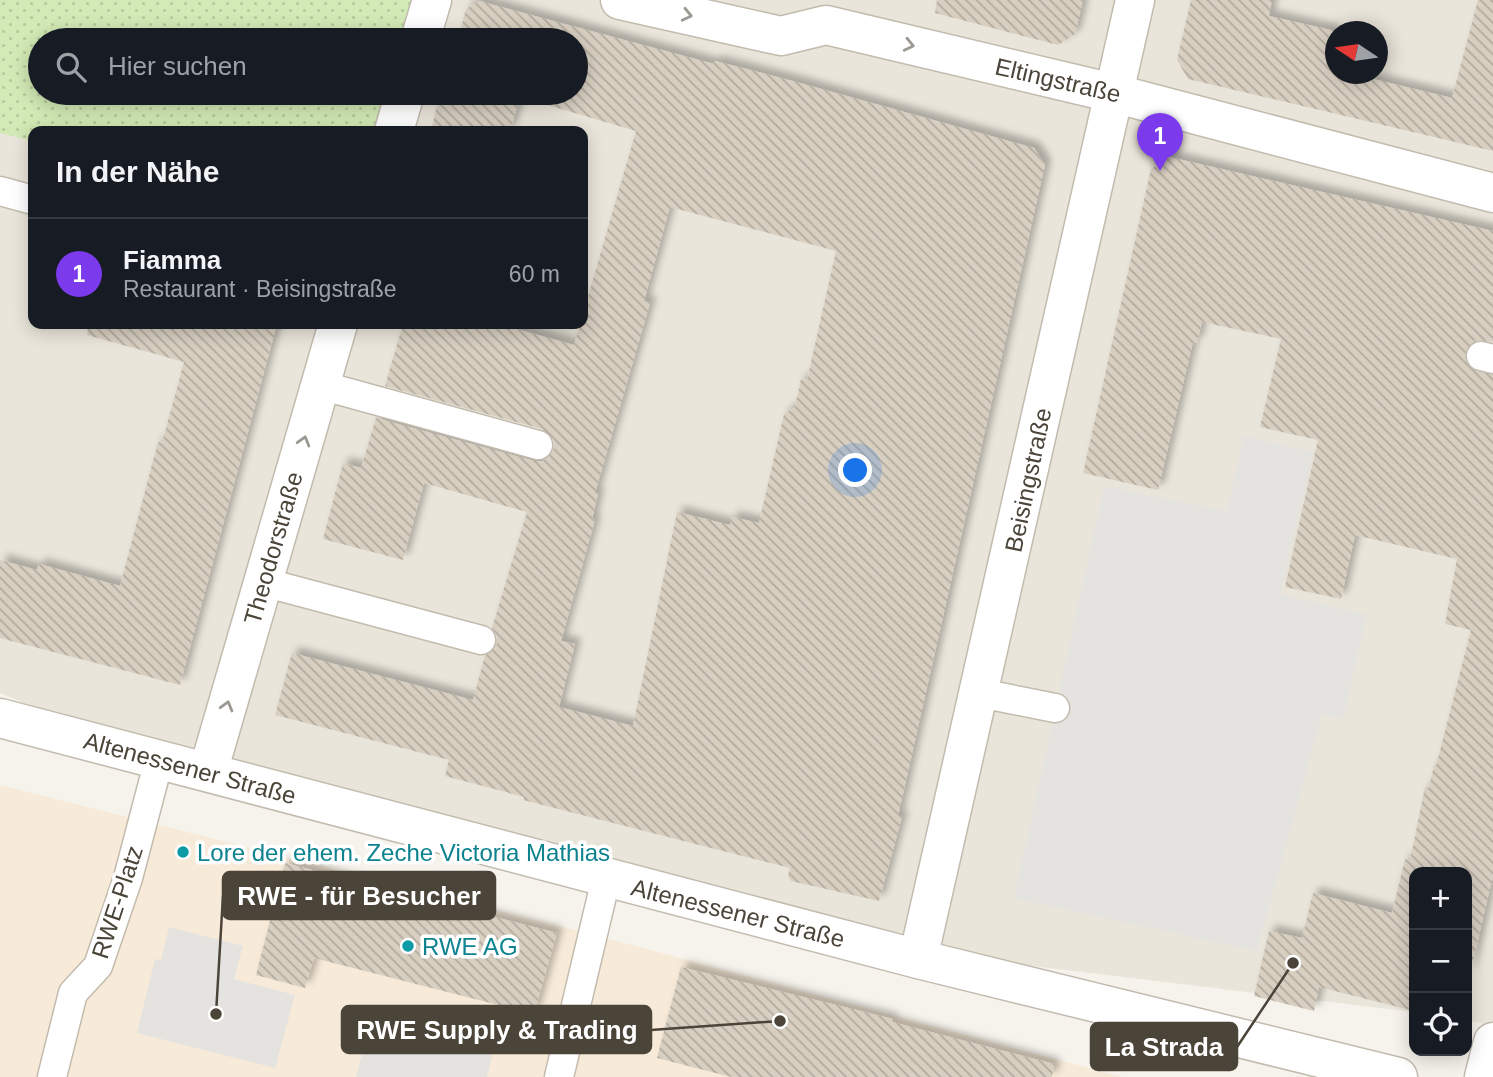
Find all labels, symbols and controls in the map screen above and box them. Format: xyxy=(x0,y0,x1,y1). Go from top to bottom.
one-way arrow xyxy=(681,7,693,21)
north arrow xyxy=(1325,21,1388,84)
search box xyxy=(28,28,588,105)
one-way arrow xyxy=(902,37,914,51)
icon: search xyxy=(52,48,90,86)
text: Hier suchen xyxy=(108,51,247,81)
street label: Eltingstraße xyxy=(993,52,1123,108)
pin: 1 xyxy=(1137,113,1183,171)
text: In der Nähe xyxy=(56,155,219,188)
text: Fiamma xyxy=(123,245,221,275)
text: 1 xyxy=(73,261,85,287)
text: 60 m xyxy=(509,261,560,287)
text: Restaurant · Beisingstraße xyxy=(123,276,397,302)
street label: Beisingstraße xyxy=(1000,405,1056,555)
one-way arrow xyxy=(295,435,310,447)
your location xyxy=(838,453,872,487)
street label: Theodorstraße xyxy=(238,469,308,627)
one-way arrow xyxy=(219,701,234,713)
street label: Altenessener Straße xyxy=(81,727,299,809)
place label: Lore der ehem. Zeche Victoria Mathias xyxy=(197,839,610,866)
street label: RWE-Platz xyxy=(86,842,148,962)
marker: Lore der ehem. Zeche Victoria Mathias xyxy=(175,844,191,860)
map controls xyxy=(1409,867,1472,1056)
button: + xyxy=(1409,867,1472,930)
callout: RWE - für Besucher xyxy=(223,872,495,919)
street label: Altenessener Straße xyxy=(629,873,847,953)
text: RWE - für Besucher xyxy=(237,881,481,911)
button: − xyxy=(1409,930,1472,993)
place label: RWE AG xyxy=(422,933,518,960)
marker: RWE AG xyxy=(400,938,416,954)
button: locate xyxy=(1409,993,1472,1056)
callout: RWE Supply & Trading xyxy=(342,1006,651,1053)
text: RWE Supply & Trading xyxy=(356,1015,638,1045)
callout: La Strada xyxy=(1091,1023,1237,1070)
text: La Strada xyxy=(1105,1032,1224,1062)

